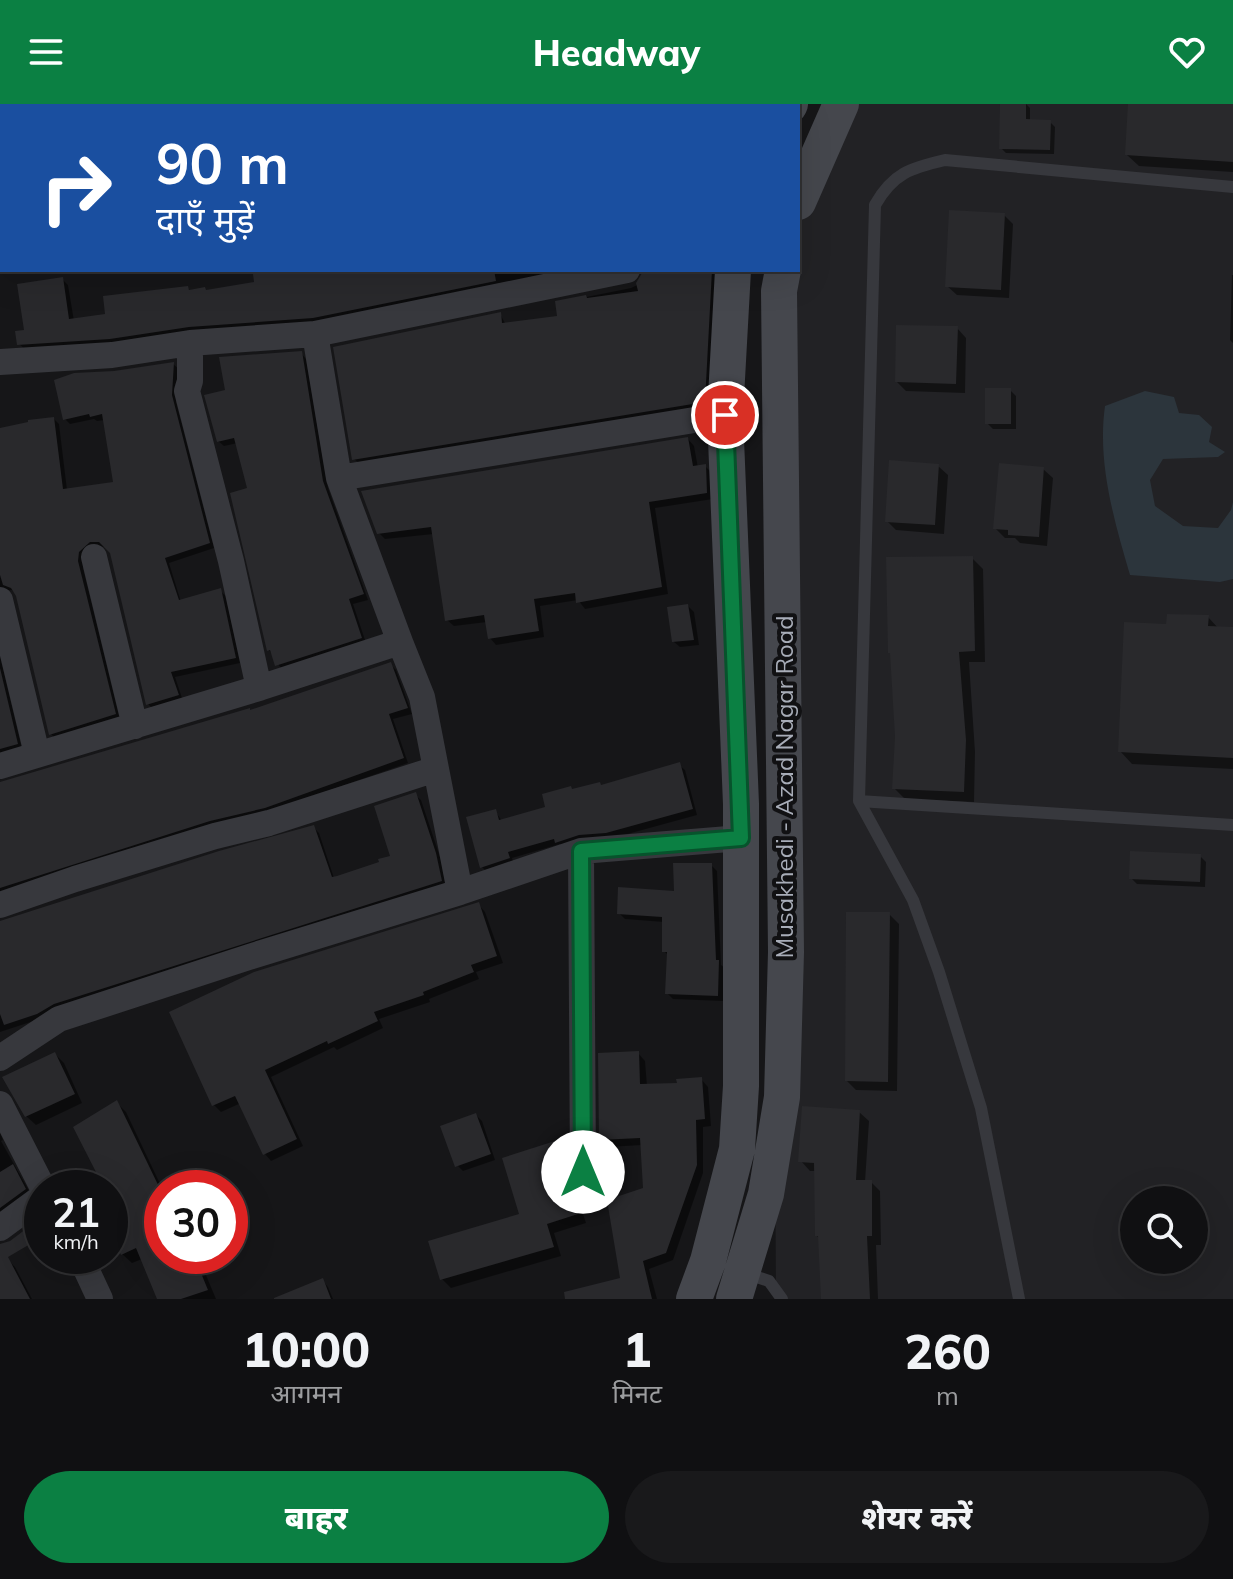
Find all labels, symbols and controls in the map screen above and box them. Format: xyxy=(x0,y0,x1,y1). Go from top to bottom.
icon: menu xyxy=(24,30,68,74)
text: Headway xyxy=(533,30,700,75)
icon: heart xyxy=(1165,30,1209,74)
text: 90 m xyxy=(156,128,289,198)
icon: right xyxy=(24,136,128,240)
text: दाएँ मुड़ें xyxy=(156,197,255,242)
pin xyxy=(691,381,759,449)
icon: arrive xyxy=(703,393,747,437)
street label: Musakhedi - Azad Nagar Road xyxy=(769,615,799,959)
position arrow xyxy=(541,1130,625,1214)
speed limit sign: 30 xyxy=(144,1170,248,1274)
map controls xyxy=(1120,1186,1208,1274)
button: search xyxy=(1120,1186,1208,1274)
text: 21 xyxy=(52,1187,100,1237)
text: km/h xyxy=(53,1229,99,1254)
text: 10:00 xyxy=(242,1319,370,1379)
text: 1 xyxy=(623,1319,652,1379)
text: 260 xyxy=(904,1321,991,1381)
text: आगमन xyxy=(271,1377,342,1410)
text: मिनट xyxy=(612,1377,662,1410)
text: m xyxy=(936,1379,959,1412)
button: बाहर xyxy=(24,1471,609,1563)
button: शेयर करें xyxy=(625,1471,1209,1563)

